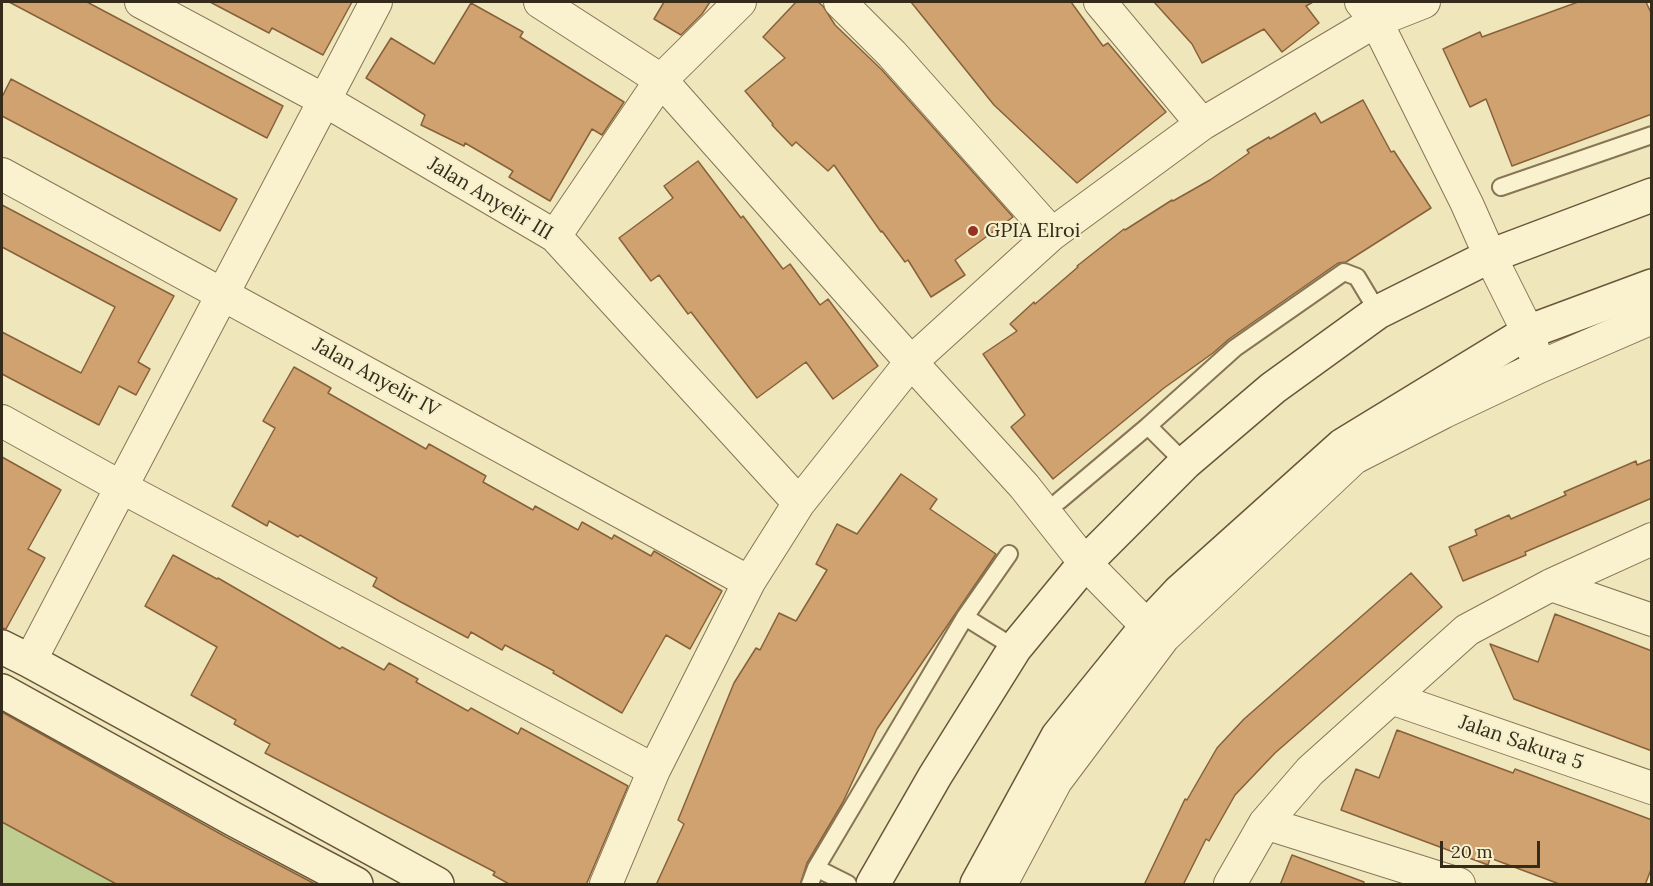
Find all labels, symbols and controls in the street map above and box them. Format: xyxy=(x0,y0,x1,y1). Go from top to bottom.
street label: Jalan Anyelir III xyxy=(423,152,557,246)
place label: GPIA Elroi xyxy=(985,219,1080,243)
marker: GPIA Elroi xyxy=(966,224,980,238)
street label: Jalan Anyelir IV xyxy=(308,333,444,423)
street label: Jalan Sakura 5 xyxy=(1456,710,1586,776)
scale bar xyxy=(1443,829,1544,867)
text: 20 m xyxy=(1451,840,1493,863)

